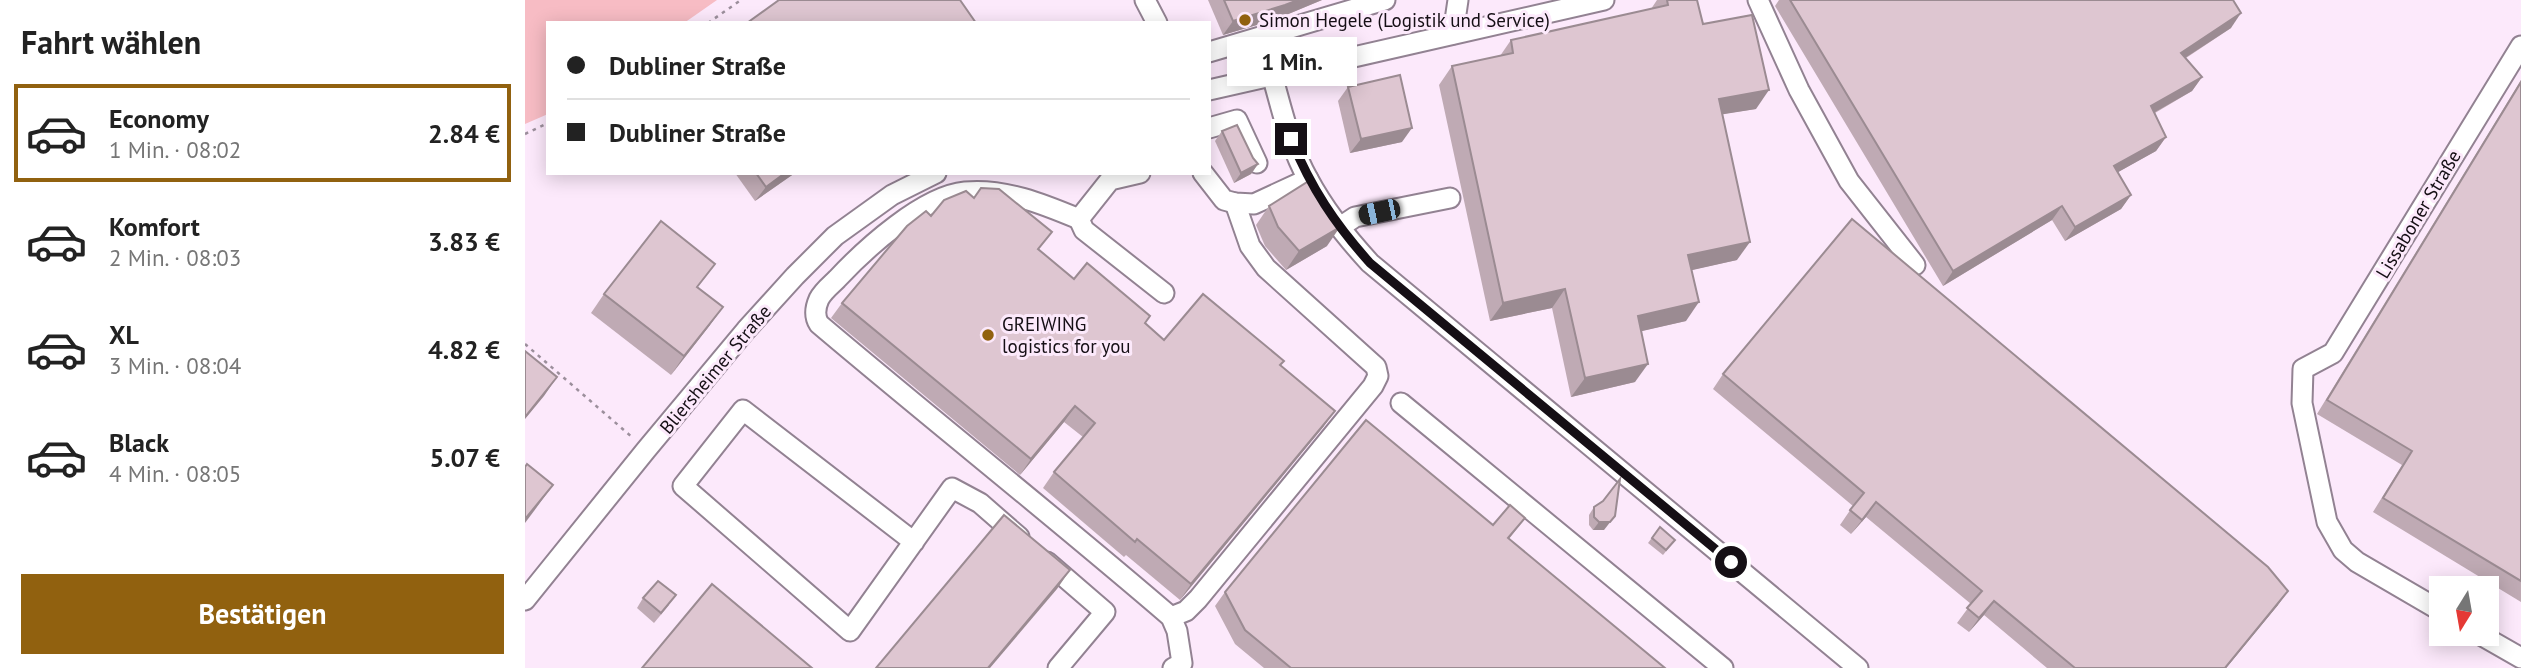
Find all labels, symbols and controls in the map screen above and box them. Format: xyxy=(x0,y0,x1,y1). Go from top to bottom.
place label: Simon Hegele (Logistik und Service) xyxy=(1259,8,1550,32)
marker: Simon Hegele (Logistik und Service) xyxy=(1237,12,1253,28)
text: Fahrt wählen xyxy=(21,21,201,63)
callout: 1 Min. xyxy=(1226,38,1356,86)
text: 1 Min. xyxy=(1261,47,1323,76)
text: Dubliner Straße xyxy=(609,49,786,82)
icon: car xyxy=(25,102,88,165)
text: Economy xyxy=(109,102,209,135)
text: Dubliner Straße xyxy=(609,116,786,149)
text: 2.84 € xyxy=(428,117,500,150)
route end xyxy=(1275,123,1307,155)
text: 1 Min. · 08:02 xyxy=(109,135,241,164)
street label: Lissaboner Straße xyxy=(2370,145,2466,283)
car xyxy=(1357,197,1402,227)
icon: car xyxy=(25,210,88,273)
text: Komfort xyxy=(109,210,200,243)
text: 3.83 € xyxy=(428,225,500,258)
text: 2 Min. · 08:03 xyxy=(109,243,241,272)
street label: Bliersheimer Straße xyxy=(654,300,776,438)
place label: GREIWING logistics for you xyxy=(1002,312,1131,358)
icon: car xyxy=(25,318,88,381)
text: XL xyxy=(109,318,139,351)
marker: GREIWING logistics for you xyxy=(980,327,996,343)
text: 4.82 € xyxy=(428,333,500,366)
text: 3 Min. · 08:04 xyxy=(109,351,241,380)
icon: car xyxy=(25,426,88,489)
text: Black xyxy=(109,426,169,459)
text: 5.07 € xyxy=(429,441,500,474)
text: 4 Min. · 08:05 xyxy=(109,459,241,488)
route start xyxy=(1715,546,1747,578)
button: Bestätigen xyxy=(21,574,504,654)
north arrow xyxy=(2429,576,2499,646)
map controls xyxy=(2429,576,2499,646)

